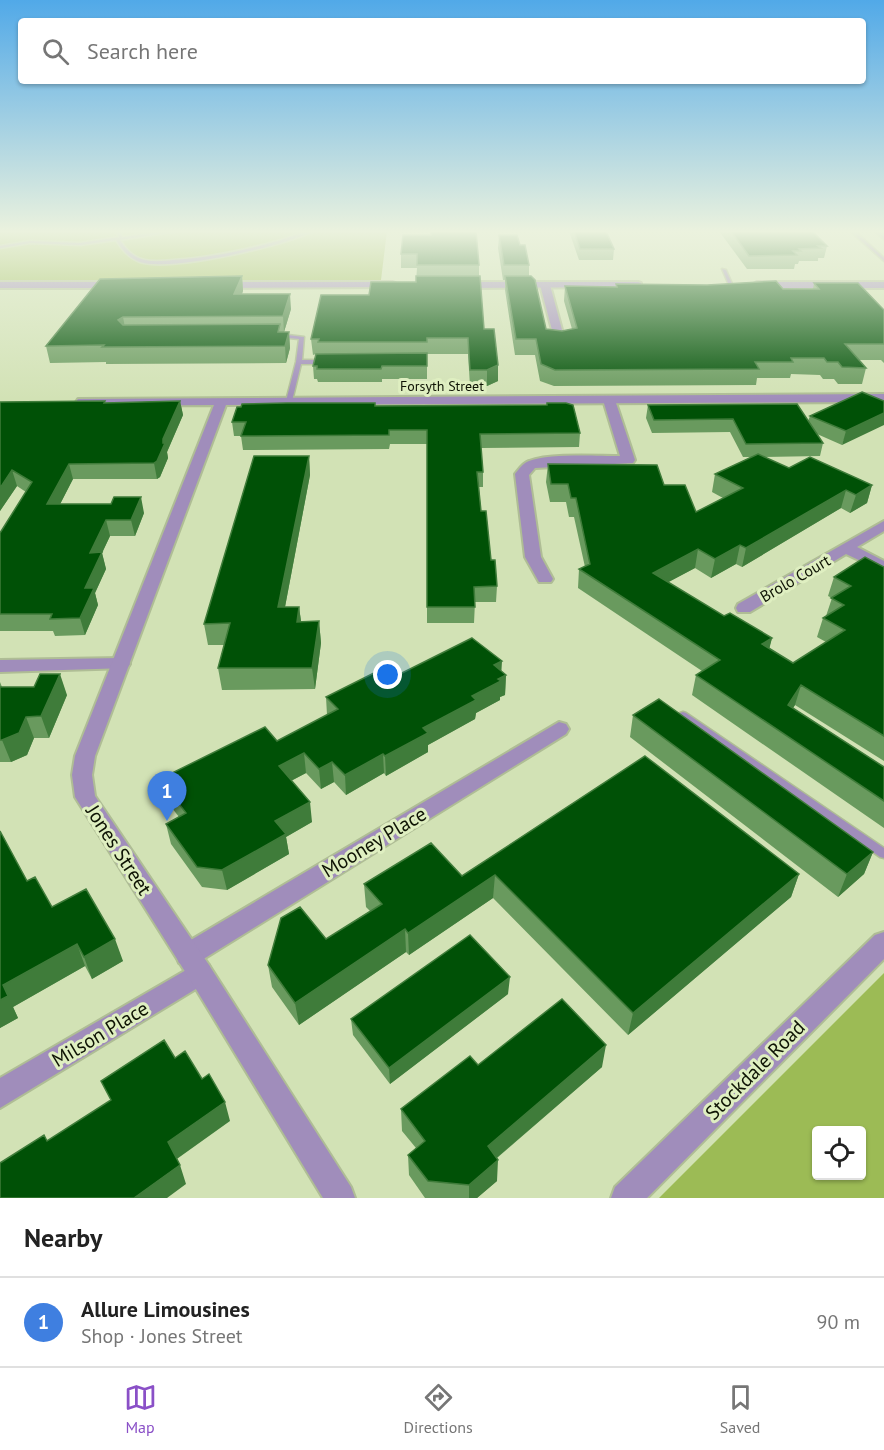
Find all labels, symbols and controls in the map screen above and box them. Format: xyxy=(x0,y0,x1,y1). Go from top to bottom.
search box xyxy=(18,18,866,84)
icon: search xyxy=(39,35,72,68)
text: Search here xyxy=(87,37,198,65)
street label: Forsyth Street xyxy=(400,377,484,395)
street label: Brolo Court xyxy=(756,550,834,606)
your location xyxy=(373,660,402,689)
pin: 1 xyxy=(148,772,186,821)
street label: Jones Street xyxy=(80,799,158,900)
street label: Mooney Place xyxy=(317,801,431,883)
street label: Milson Place xyxy=(47,995,153,1073)
street label: Stockdale Road xyxy=(700,1015,810,1125)
map controls xyxy=(812,1126,866,1180)
button: locate xyxy=(812,1126,866,1180)
text: Nearby xyxy=(24,1221,102,1254)
text: Allure Limousines xyxy=(81,1295,250,1323)
text: 1 xyxy=(38,1309,49,1335)
text: 90 m xyxy=(817,1309,860,1335)
text: Shop · Jones Street xyxy=(81,1323,243,1349)
tab: Map xyxy=(124,1381,157,1437)
tab: Directions xyxy=(404,1381,473,1437)
tab: Saved xyxy=(720,1381,760,1437)

